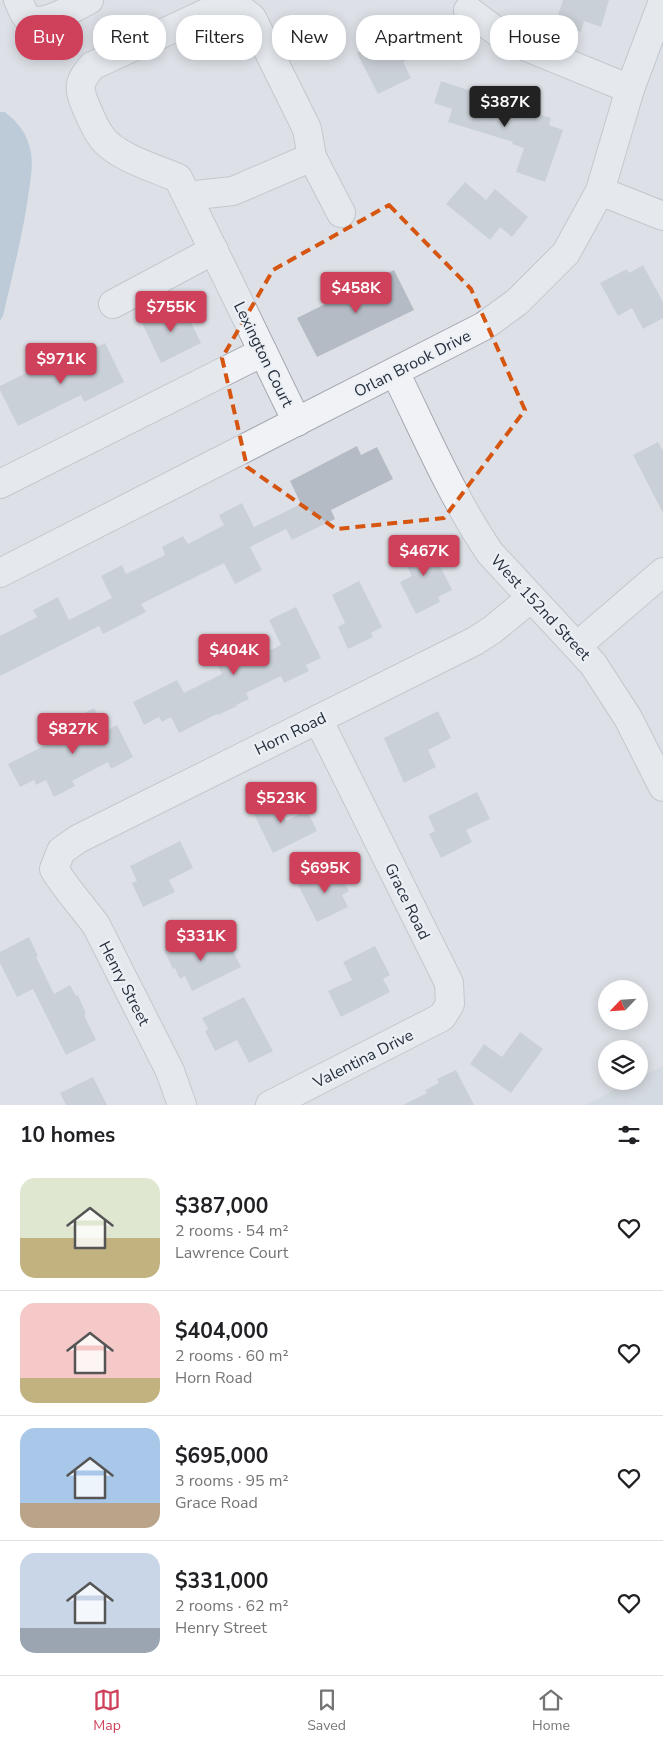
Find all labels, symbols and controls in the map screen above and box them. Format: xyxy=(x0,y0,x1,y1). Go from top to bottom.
chip: Buy xyxy=(15,15,83,60)
chip: Rent xyxy=(93,15,166,60)
chip: Filters xyxy=(176,15,262,60)
chip: New xyxy=(272,15,346,60)
chip: Apartment xyxy=(356,15,480,60)
chip: House xyxy=(490,15,578,60)
pin: $387K xyxy=(470,86,540,128)
text: $387K xyxy=(480,91,530,113)
pin: $458K xyxy=(321,272,391,314)
text: $458K xyxy=(331,277,381,299)
pin: $755K xyxy=(136,290,206,333)
text: $755K xyxy=(146,296,196,318)
street label: Lexington Court xyxy=(228,298,298,411)
street label: Orlan Brook Drive xyxy=(350,325,475,403)
pin: $971K xyxy=(26,342,96,385)
text: $971K xyxy=(36,348,86,370)
pin: $467K xyxy=(389,534,459,577)
text: $467K xyxy=(399,540,449,562)
street label: West 152nd Street xyxy=(485,550,595,666)
pin: $404K xyxy=(199,634,269,676)
text: $404K xyxy=(209,639,259,661)
street label: Horn Road xyxy=(251,707,330,761)
pin: $827K xyxy=(38,712,108,755)
text: $827K xyxy=(48,718,98,740)
pin: $523K xyxy=(246,782,316,824)
text: $523K xyxy=(256,787,306,809)
pin: $695K xyxy=(290,852,360,894)
text: $695K xyxy=(300,857,350,879)
street label: Grace Road xyxy=(379,859,435,943)
pin: $331K xyxy=(166,920,236,962)
text: $331K xyxy=(176,925,226,947)
street label: Henry Street xyxy=(93,937,155,1030)
north arrow xyxy=(598,980,648,1030)
map controls xyxy=(598,980,648,1090)
street label: Valentina Drive xyxy=(309,1024,417,1094)
button: layers xyxy=(598,1040,648,1090)
text: 10 homes xyxy=(20,1121,115,1149)
icon: filters xyxy=(615,1121,643,1149)
text: $387,000 xyxy=(175,1192,268,1220)
icon: home xyxy=(60,1198,120,1258)
icon: heart xyxy=(615,1214,643,1242)
text: 2 rooms · 54 m² xyxy=(175,1220,288,1242)
text: Lawrence Court xyxy=(175,1242,288,1264)
text: $404,000 xyxy=(175,1317,268,1345)
icon: home xyxy=(60,1323,120,1383)
icon: heart xyxy=(615,1339,643,1367)
text: 2 rooms · 60 m² xyxy=(175,1345,288,1367)
text: Horn Road xyxy=(175,1367,252,1389)
text: $695,000 xyxy=(175,1442,268,1470)
icon: home xyxy=(60,1448,120,1508)
icon: heart xyxy=(615,1464,643,1492)
text: 3 rooms · 95 m² xyxy=(175,1470,288,1492)
text: Grace Road xyxy=(175,1492,258,1514)
text: $331,000 xyxy=(175,1567,268,1595)
icon: home xyxy=(60,1573,120,1633)
icon: heart xyxy=(615,1589,643,1617)
text: 2 rooms · 62 m² xyxy=(175,1595,288,1617)
text: Henry Street xyxy=(175,1617,267,1639)
tab: Map xyxy=(93,1686,121,1735)
tab: Saved xyxy=(307,1686,346,1735)
tab: Home xyxy=(532,1686,570,1735)

